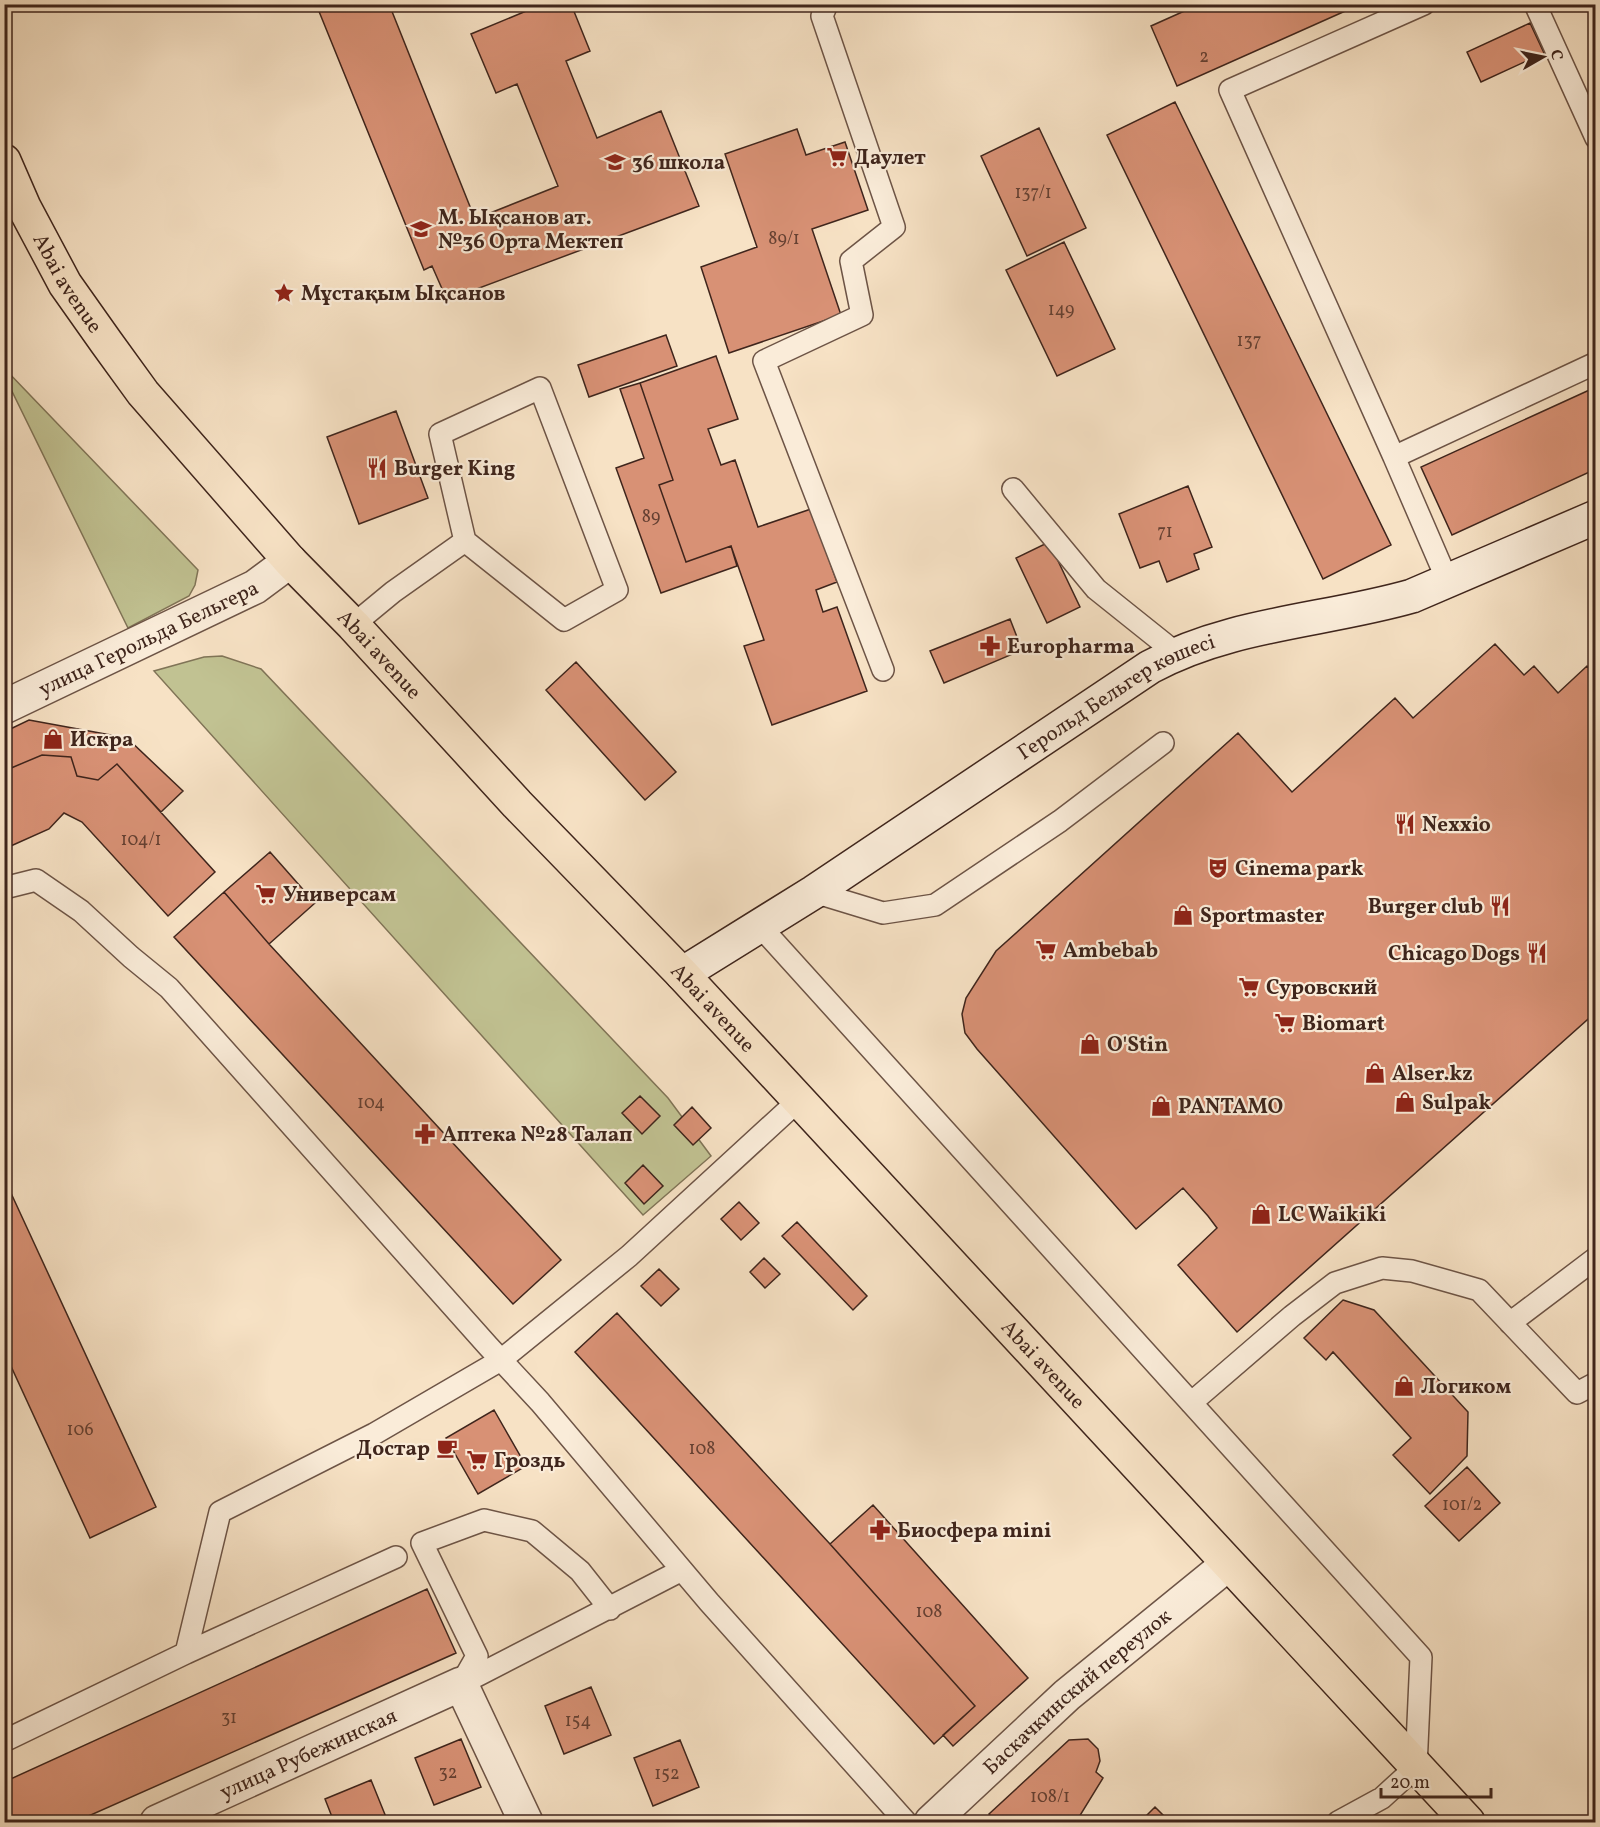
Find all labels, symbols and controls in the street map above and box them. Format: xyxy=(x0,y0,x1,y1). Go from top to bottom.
north arrow xyxy=(1513,27,1573,87)
house number: 2 xyxy=(1199,45,1209,70)
text: С xyxy=(1544,48,1568,62)
place label: Даулет xyxy=(854,144,926,173)
supermarket icon: Даулет xyxy=(825,145,849,169)
place label: 36 школа xyxy=(632,149,725,178)
school or university icon: 36 школа xyxy=(603,150,627,174)
house number: 137/1 xyxy=(1014,181,1052,206)
place label: М. Ықсанов ат. №36 Орта Мектеп xyxy=(438,204,624,257)
school or university icon: М. Ықсанов ат. №36 Орта Мектеп xyxy=(409,217,433,241)
house number: 89/1 xyxy=(768,227,800,252)
street label: Abai avenue xyxy=(25,229,108,340)
place label: Мұстақым Ықсанов xyxy=(301,280,506,309)
place icon: Мұстақым Ықсанов xyxy=(272,281,296,305)
house number: 149 xyxy=(1048,298,1074,323)
house number: 137 xyxy=(1237,329,1261,354)
place label: Burger King xyxy=(394,455,515,484)
restaurant icon: Burger King xyxy=(365,456,389,480)
house number: 89 xyxy=(642,505,660,530)
house number: 71 xyxy=(1157,520,1173,545)
street label: улица Герольда Бельгера xyxy=(34,574,264,704)
street label: Abai avenue xyxy=(330,604,427,706)
street label: Герольд Бельгер көшесі xyxy=(1012,628,1219,768)
place label: Europharma xyxy=(1007,633,1135,662)
pharmacy icon: Europharma xyxy=(978,634,1002,658)
place label: Искра xyxy=(70,726,133,755)
shop icon: Искра xyxy=(41,727,65,751)
place label: Nexxio xyxy=(1422,811,1491,840)
restaurant icon: Nexxio xyxy=(1393,812,1417,836)
house number: 104/1 xyxy=(120,828,162,853)
place label: Cinema park xyxy=(1235,855,1364,884)
theatre icon: Cinema park xyxy=(1206,856,1230,880)
place label: Универсам xyxy=(283,881,396,910)
supermarket icon: Универсам xyxy=(254,882,278,906)
place label: Burger club xyxy=(1368,893,1483,922)
restaurant icon: Burger club xyxy=(1488,894,1512,918)
place label: Sportmaster xyxy=(1200,902,1325,931)
shop icon: Sportmaster xyxy=(1171,903,1195,927)
place label: Ambebab xyxy=(1063,937,1158,966)
supermarket icon: Ambebab xyxy=(1034,938,1058,962)
place label: Chicago Dogs xyxy=(1388,940,1520,969)
restaurant icon: Chicago Dogs xyxy=(1525,941,1549,965)
street label: Abai avenue xyxy=(663,958,761,1060)
place label: Суровский xyxy=(1266,974,1377,1003)
supermarket icon: Суровский xyxy=(1237,975,1261,999)
place label: Biomart xyxy=(1302,1010,1385,1039)
supermarket icon: Biomart xyxy=(1273,1011,1297,1035)
place label: O'Stin xyxy=(1107,1031,1168,1060)
shop icon: O'Stin xyxy=(1078,1032,1102,1056)
place label: Alser.kz xyxy=(1392,1060,1473,1089)
shop icon: Alser.kz xyxy=(1363,1061,1387,1085)
place label: Sulpak xyxy=(1422,1089,1491,1118)
shop icon: Sulpak xyxy=(1393,1090,1417,1114)
house number: 104 xyxy=(357,1091,385,1116)
place label: PANTAMO xyxy=(1178,1093,1283,1122)
shop icon: PANTAMO xyxy=(1149,1094,1173,1118)
place label: Аптека №28 Талап xyxy=(442,1121,633,1150)
pharmacy icon: Аптека №28 Талап xyxy=(413,1122,437,1146)
place label: LC Waikiki xyxy=(1278,1201,1386,1230)
shop icon: LC Waikiki xyxy=(1249,1202,1273,1226)
street label: Abai avenue xyxy=(994,1314,1091,1416)
place label: Логиком xyxy=(1421,1373,1511,1402)
shop icon: Логиком xyxy=(1392,1374,1416,1398)
house number: 106 xyxy=(66,1418,94,1443)
place label: Достар xyxy=(356,1435,430,1464)
cafe icon: Достар xyxy=(435,1436,459,1460)
house number: 108 xyxy=(689,1437,715,1462)
place label: Гроздь xyxy=(494,1447,565,1476)
supermarket icon: Гроздь xyxy=(465,1448,489,1472)
house number: 101/2 xyxy=(1442,1493,1482,1518)
place label: Биосфера mini xyxy=(897,1517,1051,1546)
pharmacy icon: Биосфера mini xyxy=(868,1518,892,1542)
house number: 108 xyxy=(916,1600,942,1625)
street label: Баскачкинский переулок xyxy=(977,1603,1178,1782)
street label: улица Рубежинская xyxy=(216,1702,402,1808)
house number: 31 xyxy=(221,1706,237,1731)
house number: 154 xyxy=(565,1709,591,1734)
house number: 32 xyxy=(439,1761,457,1786)
scale bar xyxy=(1381,1761,1490,1799)
house number: 152 xyxy=(654,1762,680,1787)
text: 20 m xyxy=(1390,1771,1430,1796)
house number: 108/1 xyxy=(1030,1785,1070,1810)

